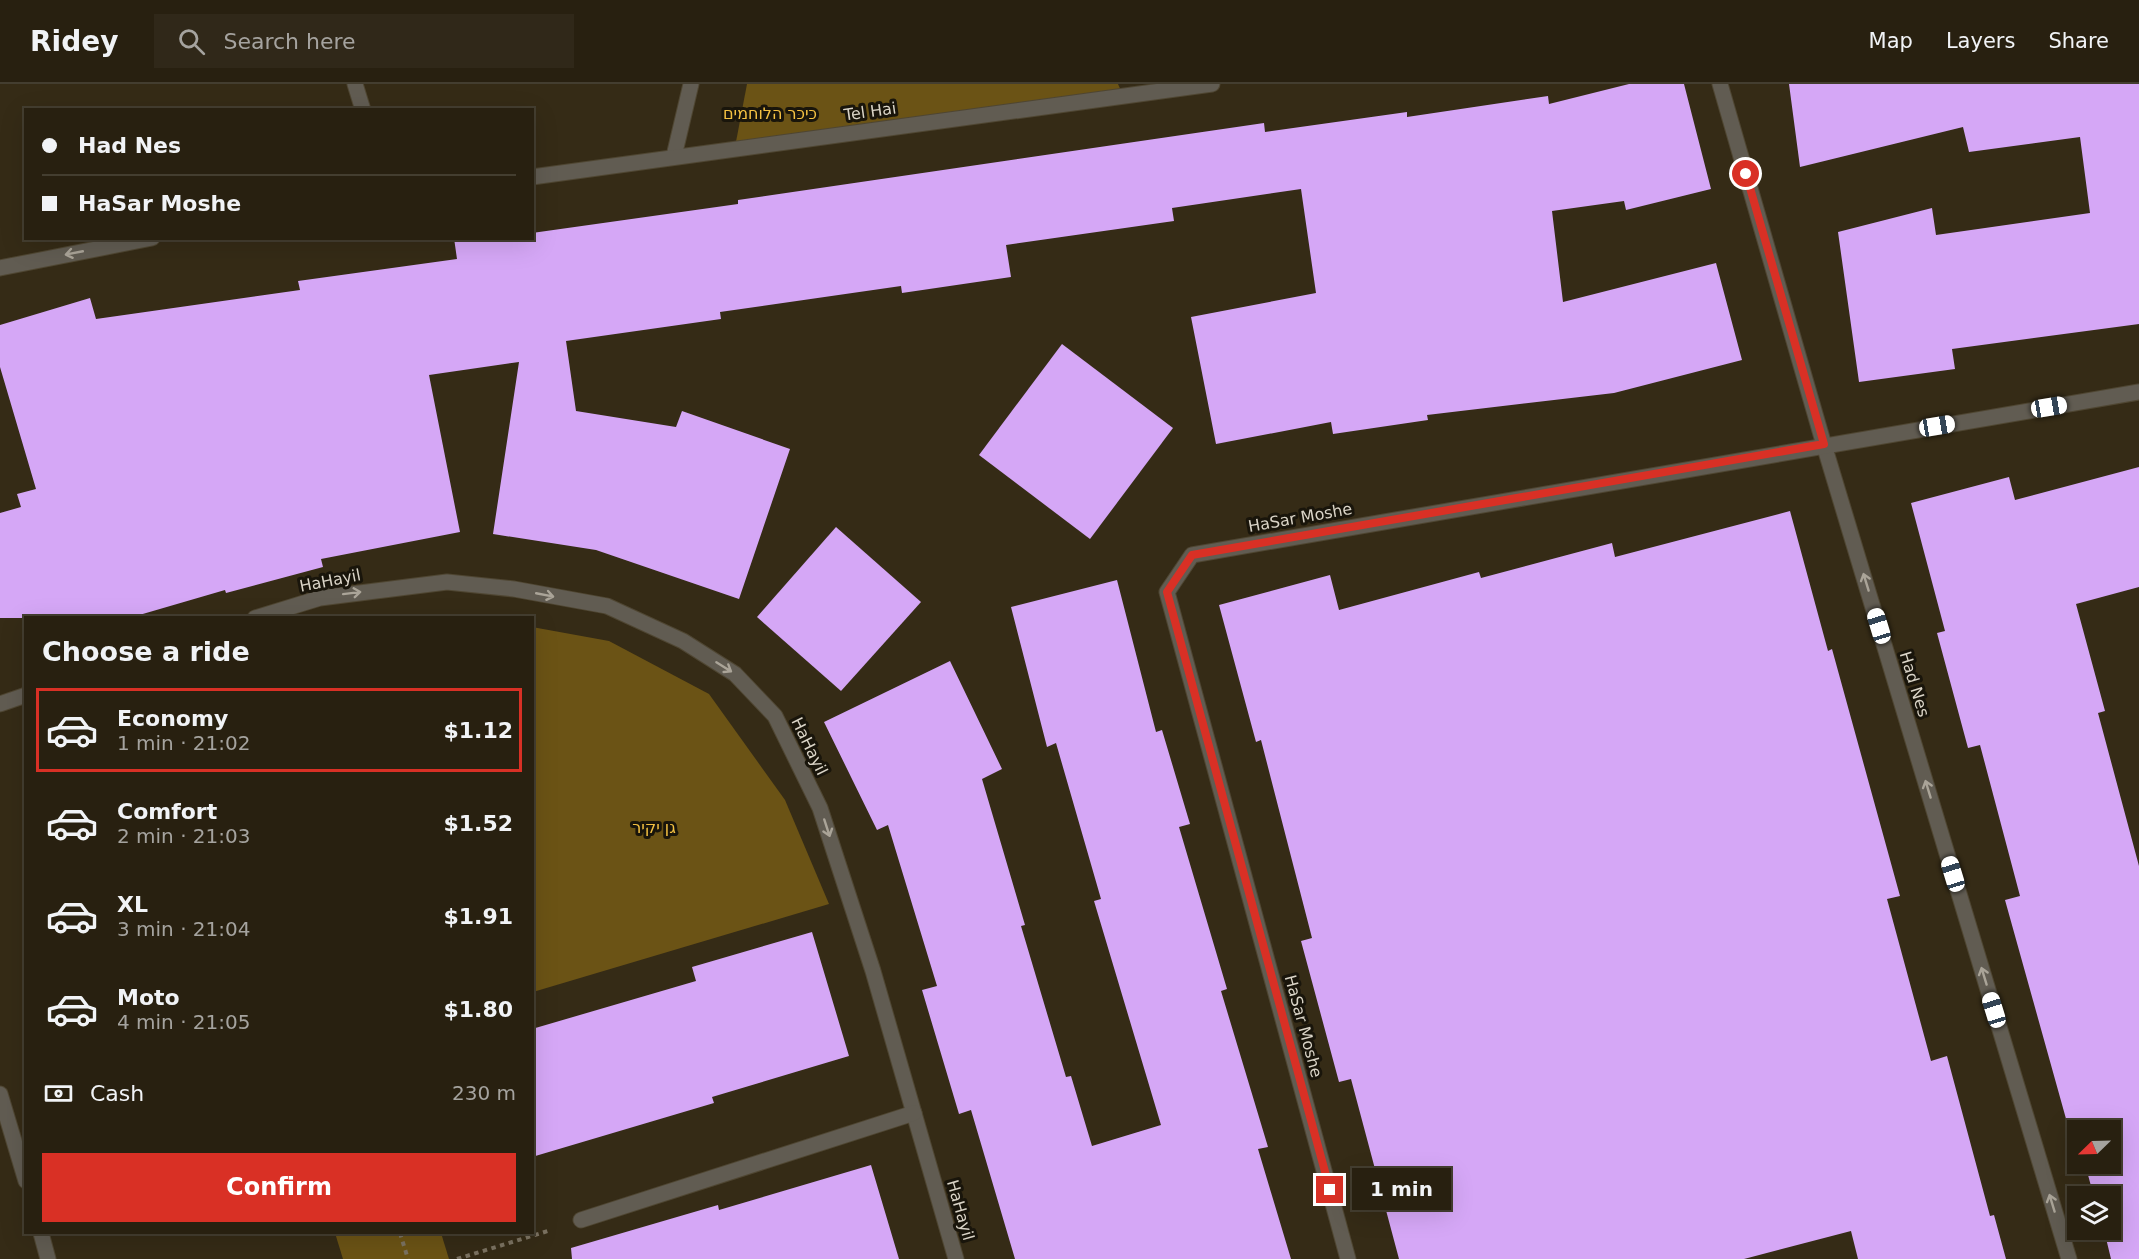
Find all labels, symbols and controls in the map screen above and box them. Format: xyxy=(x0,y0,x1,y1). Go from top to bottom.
search box xyxy=(154,14,574,68)
text: Ridey xyxy=(30,25,118,58)
icon: search xyxy=(175,25,208,58)
text: Search here xyxy=(223,29,356,54)
text: Map xyxy=(1869,29,1913,53)
text: Layers xyxy=(1946,29,2015,53)
text: Share xyxy=(2048,29,2109,53)
street label: Tel Hai xyxy=(842,98,897,125)
park label: כיכר הלוחמים xyxy=(723,104,817,123)
text: Had Nes xyxy=(78,133,181,158)
route start xyxy=(1732,160,1759,187)
text: HaSar Moshe xyxy=(78,191,241,216)
one-way arrow xyxy=(65,248,84,259)
car xyxy=(2030,395,2068,419)
car xyxy=(1918,414,1956,438)
street label: HaSar Moshe xyxy=(1247,499,1354,536)
street label: HaHayil xyxy=(298,565,362,596)
one-way arrow xyxy=(1860,573,1871,592)
one-way arrow xyxy=(342,588,361,599)
one-way arrow xyxy=(535,590,555,601)
car xyxy=(1865,606,1893,646)
text: Choose a ride xyxy=(42,636,250,667)
street label: Had Nes xyxy=(1896,649,1933,719)
one-way arrow xyxy=(715,661,732,673)
icon: car xyxy=(45,703,99,757)
text: Economy xyxy=(117,706,228,731)
street label: HaHayil xyxy=(787,714,832,778)
text: $1.12 xyxy=(443,718,513,743)
text: 1 min · 21:02 xyxy=(117,731,251,755)
one-way arrow xyxy=(1922,780,1933,799)
icon: car xyxy=(45,796,99,850)
text: Comfort xyxy=(117,799,217,824)
text: $1.52 xyxy=(443,811,513,836)
park label: גן יקיר xyxy=(632,818,676,837)
one-way arrow xyxy=(822,818,833,837)
text: 2 min · 21:03 xyxy=(117,824,251,848)
car xyxy=(1939,854,1967,894)
icon: car xyxy=(45,889,99,943)
text: XL xyxy=(117,892,148,917)
text: $1.91 xyxy=(443,904,513,929)
text: 3 min · 21:04 xyxy=(117,917,251,941)
one-way arrow xyxy=(1978,967,1989,986)
street label: HaSar Moshe xyxy=(1281,973,1326,1079)
icon: car xyxy=(45,982,99,1036)
text: Moto xyxy=(117,985,180,1010)
car xyxy=(1980,990,2008,1030)
text: $1.80 xyxy=(443,997,513,1022)
text: 4 min · 21:05 xyxy=(117,1010,251,1034)
icon: cash xyxy=(42,1077,75,1110)
text: Cash xyxy=(90,1081,144,1106)
text: 230 m xyxy=(452,1081,516,1105)
north arrow xyxy=(2067,1120,2121,1174)
map controls xyxy=(2067,1120,2121,1240)
button: Confirm xyxy=(42,1153,516,1222)
callout: 1 min xyxy=(1351,1169,1450,1211)
route end xyxy=(1316,1176,1343,1203)
text: 1 min xyxy=(1370,1177,1433,1201)
street label: HaHayil xyxy=(943,1178,978,1243)
button: layers xyxy=(2067,1186,2121,1240)
one-way arrow xyxy=(2046,1194,2057,1213)

